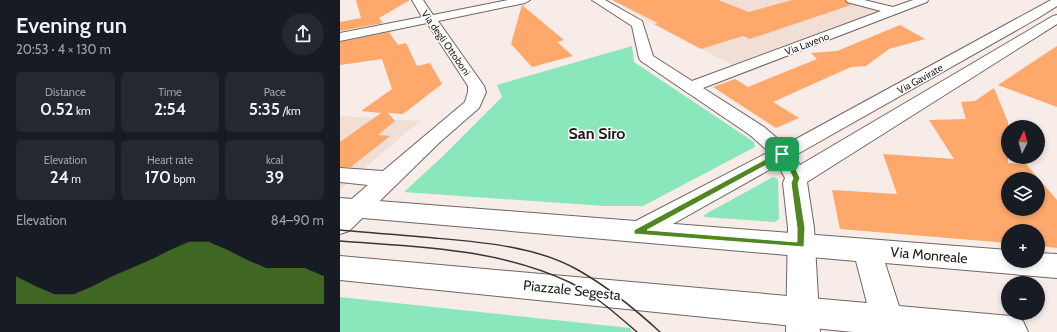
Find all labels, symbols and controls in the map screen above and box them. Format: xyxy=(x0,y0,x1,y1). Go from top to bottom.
street label: Via degli Ottoboni xyxy=(419,8,473,78)
text: Evening run xyxy=(16,12,127,39)
button: share xyxy=(282,13,324,55)
street label: Via Laveno xyxy=(783,29,831,58)
text: 20:53 · 4 × 130 m xyxy=(16,41,111,57)
street label: Via Gavirate xyxy=(895,61,945,97)
text: Distance xyxy=(45,85,86,99)
text: Time xyxy=(158,85,182,99)
text: Pace xyxy=(264,85,286,99)
text: 0.52 xyxy=(40,99,74,119)
text: 2:54 xyxy=(154,99,186,119)
text: 5:35 xyxy=(249,99,280,119)
text: km xyxy=(74,104,91,118)
text: /km xyxy=(280,104,301,118)
north arrow xyxy=(1001,120,1045,164)
map controls xyxy=(1001,120,1045,320)
district label: San Siro xyxy=(569,124,625,143)
pin xyxy=(765,137,799,171)
icon: arrive xyxy=(771,143,793,165)
text: Elevation xyxy=(44,153,87,167)
text: Heart rate xyxy=(147,153,193,167)
text: kcal xyxy=(266,153,283,167)
text: 24 xyxy=(50,167,69,187)
text: 170 xyxy=(145,167,171,187)
text: 39 xyxy=(265,167,284,187)
text: m xyxy=(69,172,81,186)
text: bpm xyxy=(171,172,195,186)
button: layers xyxy=(1001,172,1045,216)
text: Elevation xyxy=(16,212,67,228)
text: 84–90 m xyxy=(271,212,324,228)
button: + xyxy=(1001,224,1045,268)
street label: Via Monreale xyxy=(890,243,968,267)
street label: Piazzale Segesta xyxy=(522,276,622,304)
button: − xyxy=(1001,276,1045,320)

